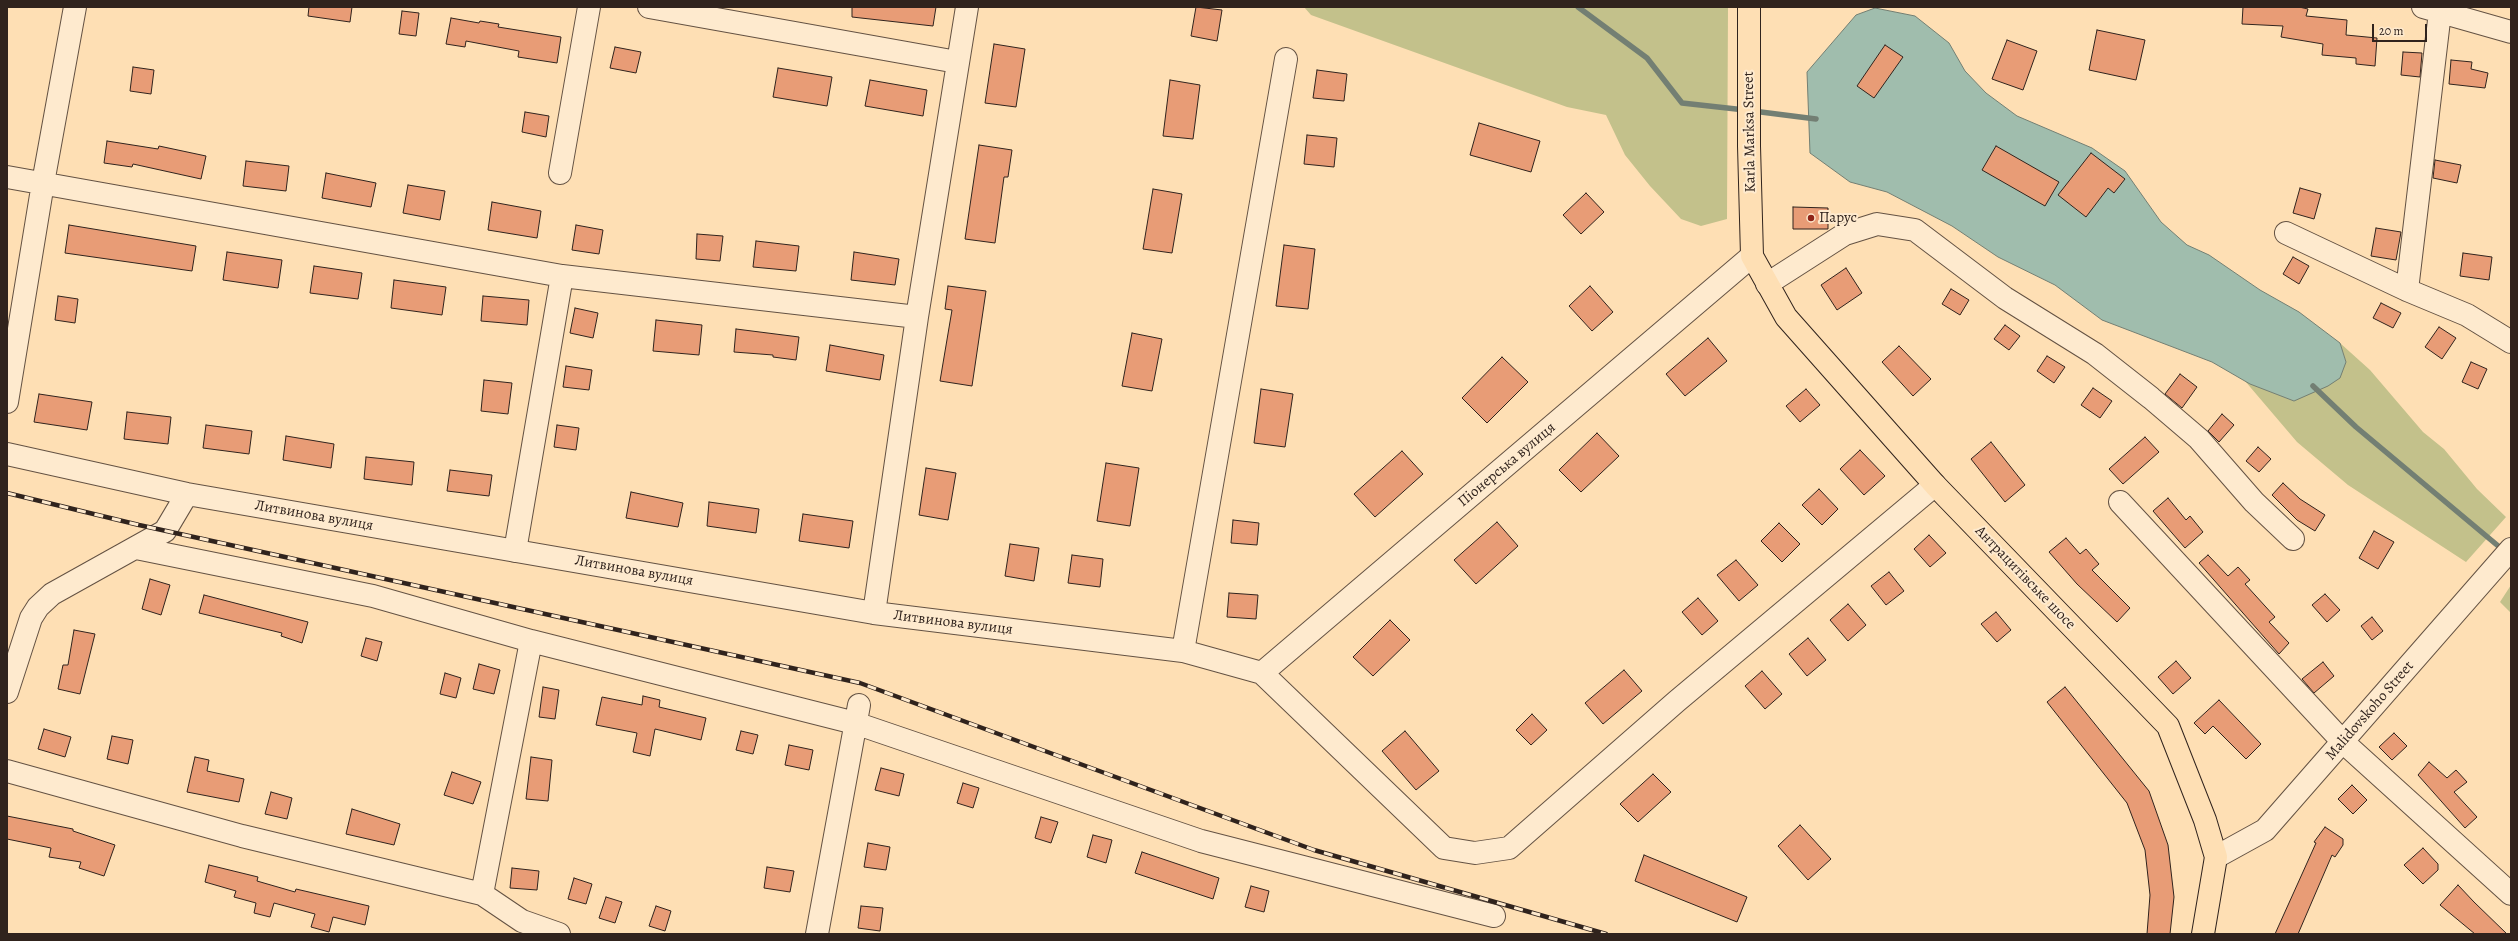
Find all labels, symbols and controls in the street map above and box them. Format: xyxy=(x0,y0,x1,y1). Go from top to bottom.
scale bar xyxy=(2374,16,2429,42)
text: 20 m xyxy=(2379,23,2403,39)
street label: Karla Marksa Street xyxy=(1740,71,1760,193)
place label: Парус xyxy=(1819,209,1857,227)
marker: Парус xyxy=(1806,213,1816,223)
street label: Піонерська вулиця xyxy=(1455,419,1559,511)
street label: Литвинова вулиця xyxy=(253,497,375,535)
street label: Антрацитівське шосе xyxy=(1971,522,2079,634)
street label: Литвинова вулиця xyxy=(573,552,695,590)
street label: Литвинова вулиця xyxy=(892,607,1014,639)
street label: Malidovskoho Street xyxy=(2322,658,2418,764)

